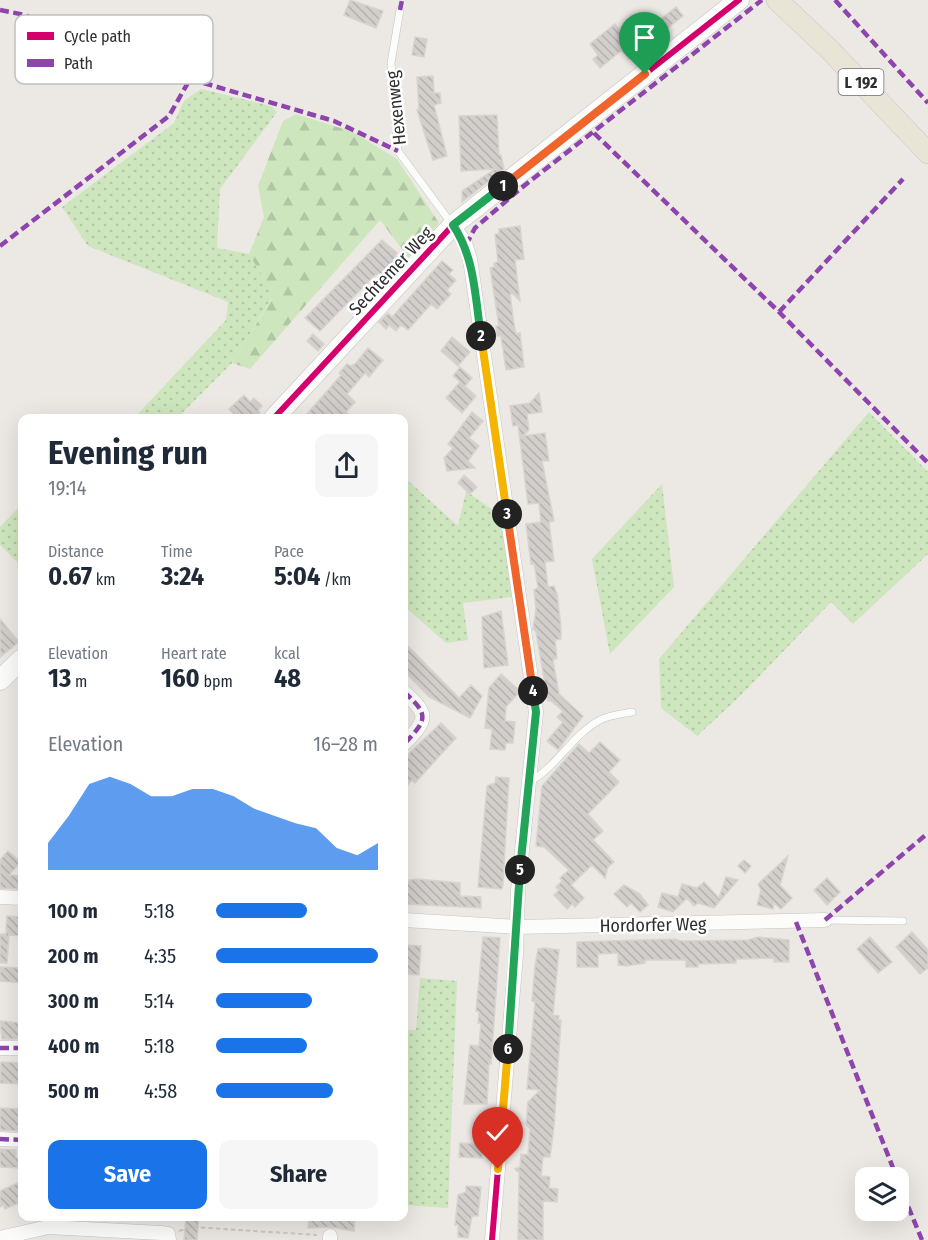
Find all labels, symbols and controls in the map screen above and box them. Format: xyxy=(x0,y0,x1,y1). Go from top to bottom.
pin xyxy=(619,12,670,74)
legend xyxy=(15,15,213,84)
icon: arrive xyxy=(628,21,661,54)
text: Cycle path xyxy=(64,27,131,46)
text: Path xyxy=(64,54,93,73)
street label: Hexenweg xyxy=(381,69,411,146)
road number: L 192 xyxy=(838,69,884,95)
pin: 1 xyxy=(488,171,518,201)
text: 1 xyxy=(500,176,506,195)
street label: Sechtemer Weg xyxy=(344,222,438,320)
pin: 2 xyxy=(466,321,496,351)
text: 2 xyxy=(477,326,485,345)
text: Evening run xyxy=(48,433,208,473)
button: share xyxy=(315,434,378,497)
text: 19:14 xyxy=(48,476,86,500)
pin: 3 xyxy=(492,499,522,529)
text: 3 xyxy=(503,504,511,523)
text: Distance xyxy=(48,542,104,561)
text: Time xyxy=(161,542,193,561)
text: Pace xyxy=(274,542,304,561)
text: 0.67 xyxy=(48,561,92,592)
text: 3:24 xyxy=(161,561,204,592)
text: 5:04 xyxy=(274,561,320,592)
text: km xyxy=(92,570,116,589)
text: /km xyxy=(320,570,351,589)
text: Elevation xyxy=(48,644,108,663)
text: Heart rate xyxy=(161,644,227,663)
text: kcal xyxy=(274,644,300,663)
text: 13 xyxy=(48,663,71,694)
text: 160 xyxy=(161,663,200,694)
text: 48 xyxy=(274,663,301,694)
text: m xyxy=(71,672,87,691)
text: bpm xyxy=(200,672,233,691)
pin: 4 xyxy=(518,676,548,706)
text: 4 xyxy=(529,681,537,700)
text: Elevation xyxy=(48,732,123,756)
text: 16–28 m xyxy=(313,732,378,756)
pin: 5 xyxy=(505,855,535,885)
text: 5 xyxy=(516,860,524,879)
text: 100 m xyxy=(48,899,98,923)
text: 5:18 xyxy=(144,899,174,923)
street label: Hordorfer Weg xyxy=(599,913,707,937)
text: 200 m xyxy=(48,944,99,968)
text: 4:35 xyxy=(144,944,176,968)
text: 300 m xyxy=(48,989,99,1013)
text: 5:14 xyxy=(144,989,174,1013)
text: 400 m xyxy=(48,1034,100,1058)
text: 5:18 xyxy=(144,1034,174,1058)
pin: 6 xyxy=(493,1034,523,1064)
text: 6 xyxy=(504,1039,512,1058)
text: 500 m xyxy=(48,1079,99,1103)
text: 4:58 xyxy=(144,1079,177,1103)
pin xyxy=(472,1107,523,1169)
icon: check xyxy=(481,1116,514,1149)
button: Save xyxy=(48,1140,207,1209)
button: Share xyxy=(219,1140,378,1209)
map controls xyxy=(855,1167,909,1221)
button: layers xyxy=(855,1167,909,1221)

